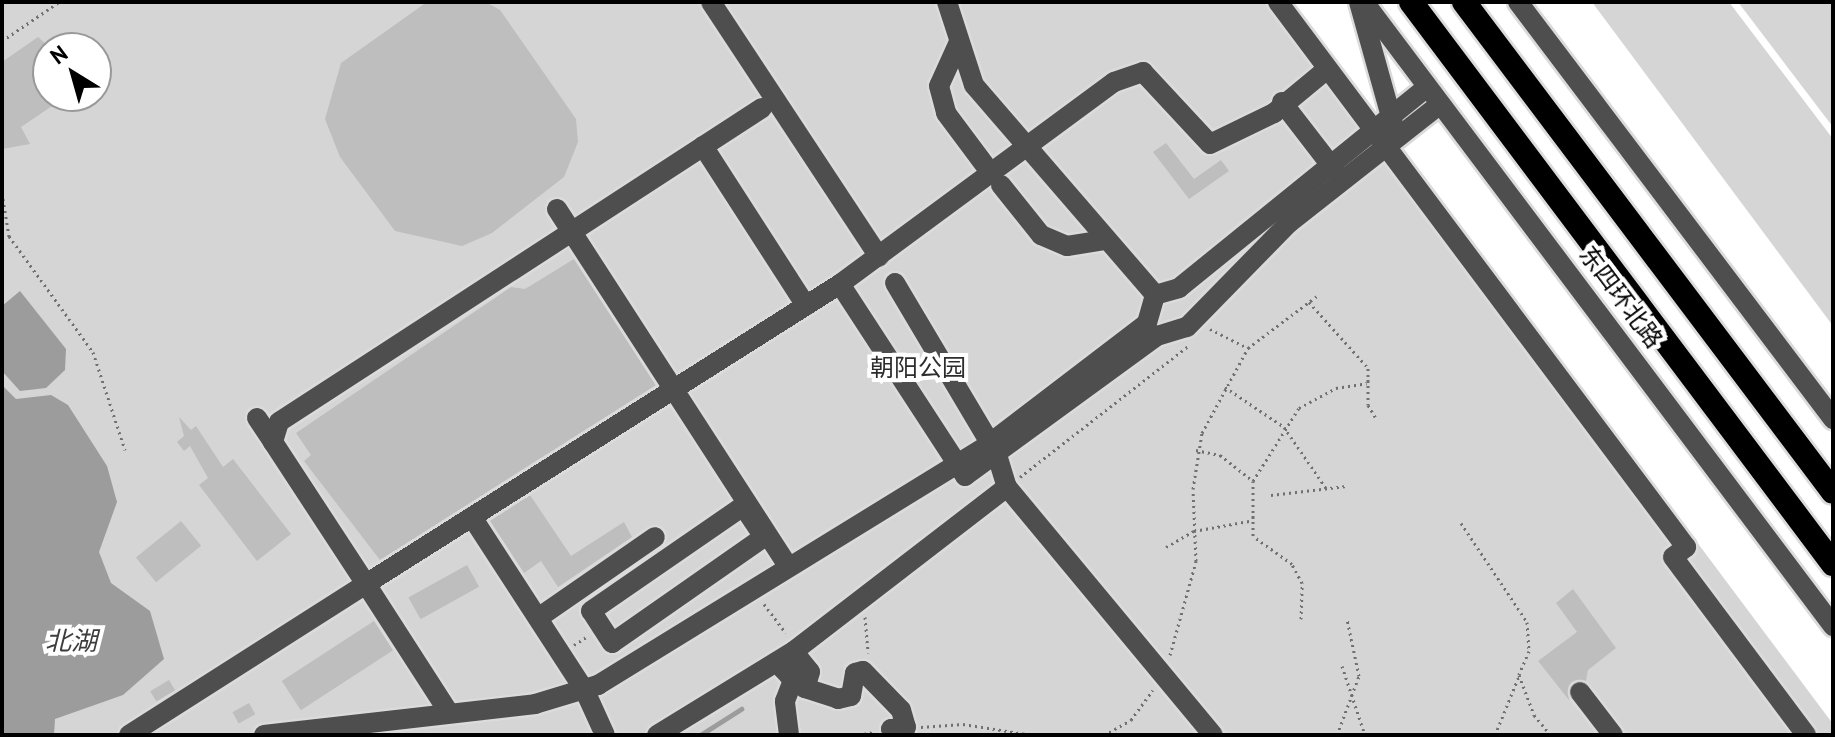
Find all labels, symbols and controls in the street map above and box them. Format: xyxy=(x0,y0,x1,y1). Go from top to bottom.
north arrow xyxy=(32,32,112,112)
text: N xyxy=(45,39,73,70)
street label: 东四环北路 xyxy=(1573,240,1669,354)
park label: 朝阳公园 xyxy=(870,354,966,382)
water label: 北湖 xyxy=(45,625,97,657)

